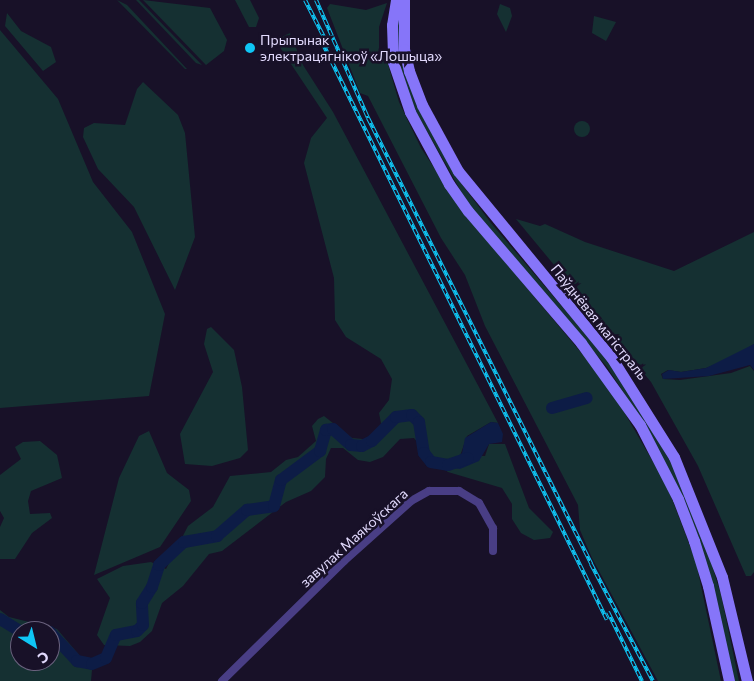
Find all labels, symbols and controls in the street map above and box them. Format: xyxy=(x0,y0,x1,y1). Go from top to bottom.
place label: Прыпынак электрацягнікоў «Лошыца» xyxy=(260,32,442,64)
marker: Прыпынак электрацягнікоў «Лошыца» xyxy=(244,42,256,54)
street label: Паўднёвая магістраль xyxy=(547,261,651,383)
street label: завулак Маякоўскага xyxy=(297,485,411,591)
north arrow xyxy=(10,621,60,671)
text: С xyxy=(35,648,52,667)

